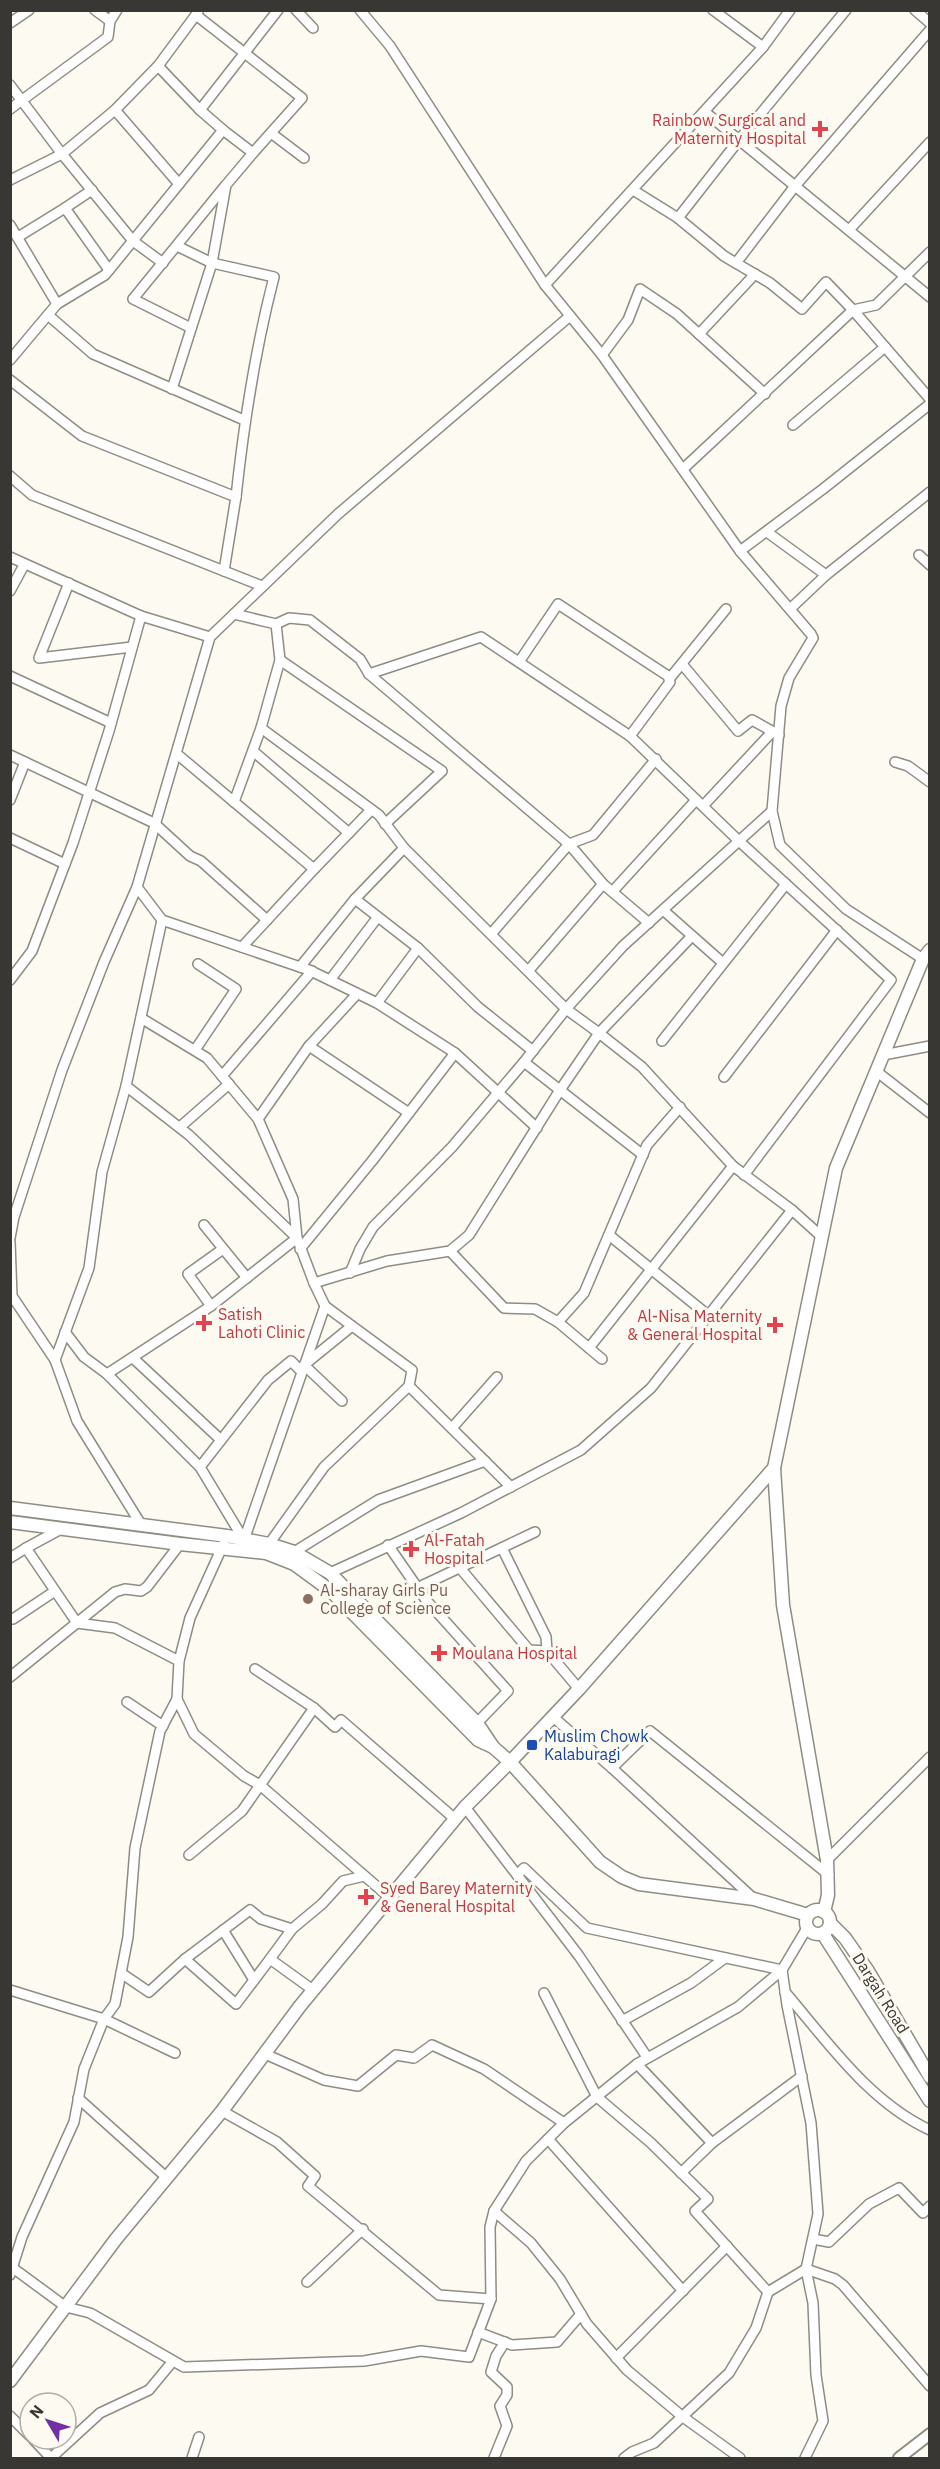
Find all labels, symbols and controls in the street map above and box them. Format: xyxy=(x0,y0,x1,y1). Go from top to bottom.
place label: Rainbow Surgical and Maternity Hospital xyxy=(652,110,806,148)
marker: Rainbow Surgical and Maternity Hospital xyxy=(811,120,829,138)
place label: Satish Lahoti Clinic xyxy=(218,1304,305,1342)
place label: Al-Nisa Maternity & General Hospital xyxy=(627,1306,762,1344)
marker: Satish Lahoti Clinic xyxy=(195,1314,213,1332)
marker: Al-Nisa Maternity & General Hospital xyxy=(766,1316,784,1334)
place label: Al-Fatah Hospital xyxy=(424,1530,485,1568)
marker: Al-Fatah Hospital xyxy=(402,1540,420,1558)
place label: Al-sharay Girls Pu College of Science xyxy=(320,1580,451,1618)
marker: Al-sharay Girls Pu College of Science xyxy=(301,1592,315,1606)
place label: Moulana Hospital xyxy=(452,1643,577,1663)
marker: Moulana Hospital xyxy=(430,1644,448,1662)
place label: Muslim Chowk Kalaburagi xyxy=(544,1726,649,1764)
marker: Muslim Chowk Kalaburagi xyxy=(525,1738,539,1752)
place label: Syed Barey Maternity & General Hospital xyxy=(380,1878,533,1916)
marker: Syed Barey Maternity & General Hospital xyxy=(357,1888,375,1906)
street label: Dargah Road xyxy=(848,1949,914,2037)
north arrow xyxy=(18,2391,78,2451)
text: N xyxy=(25,2401,48,2422)

